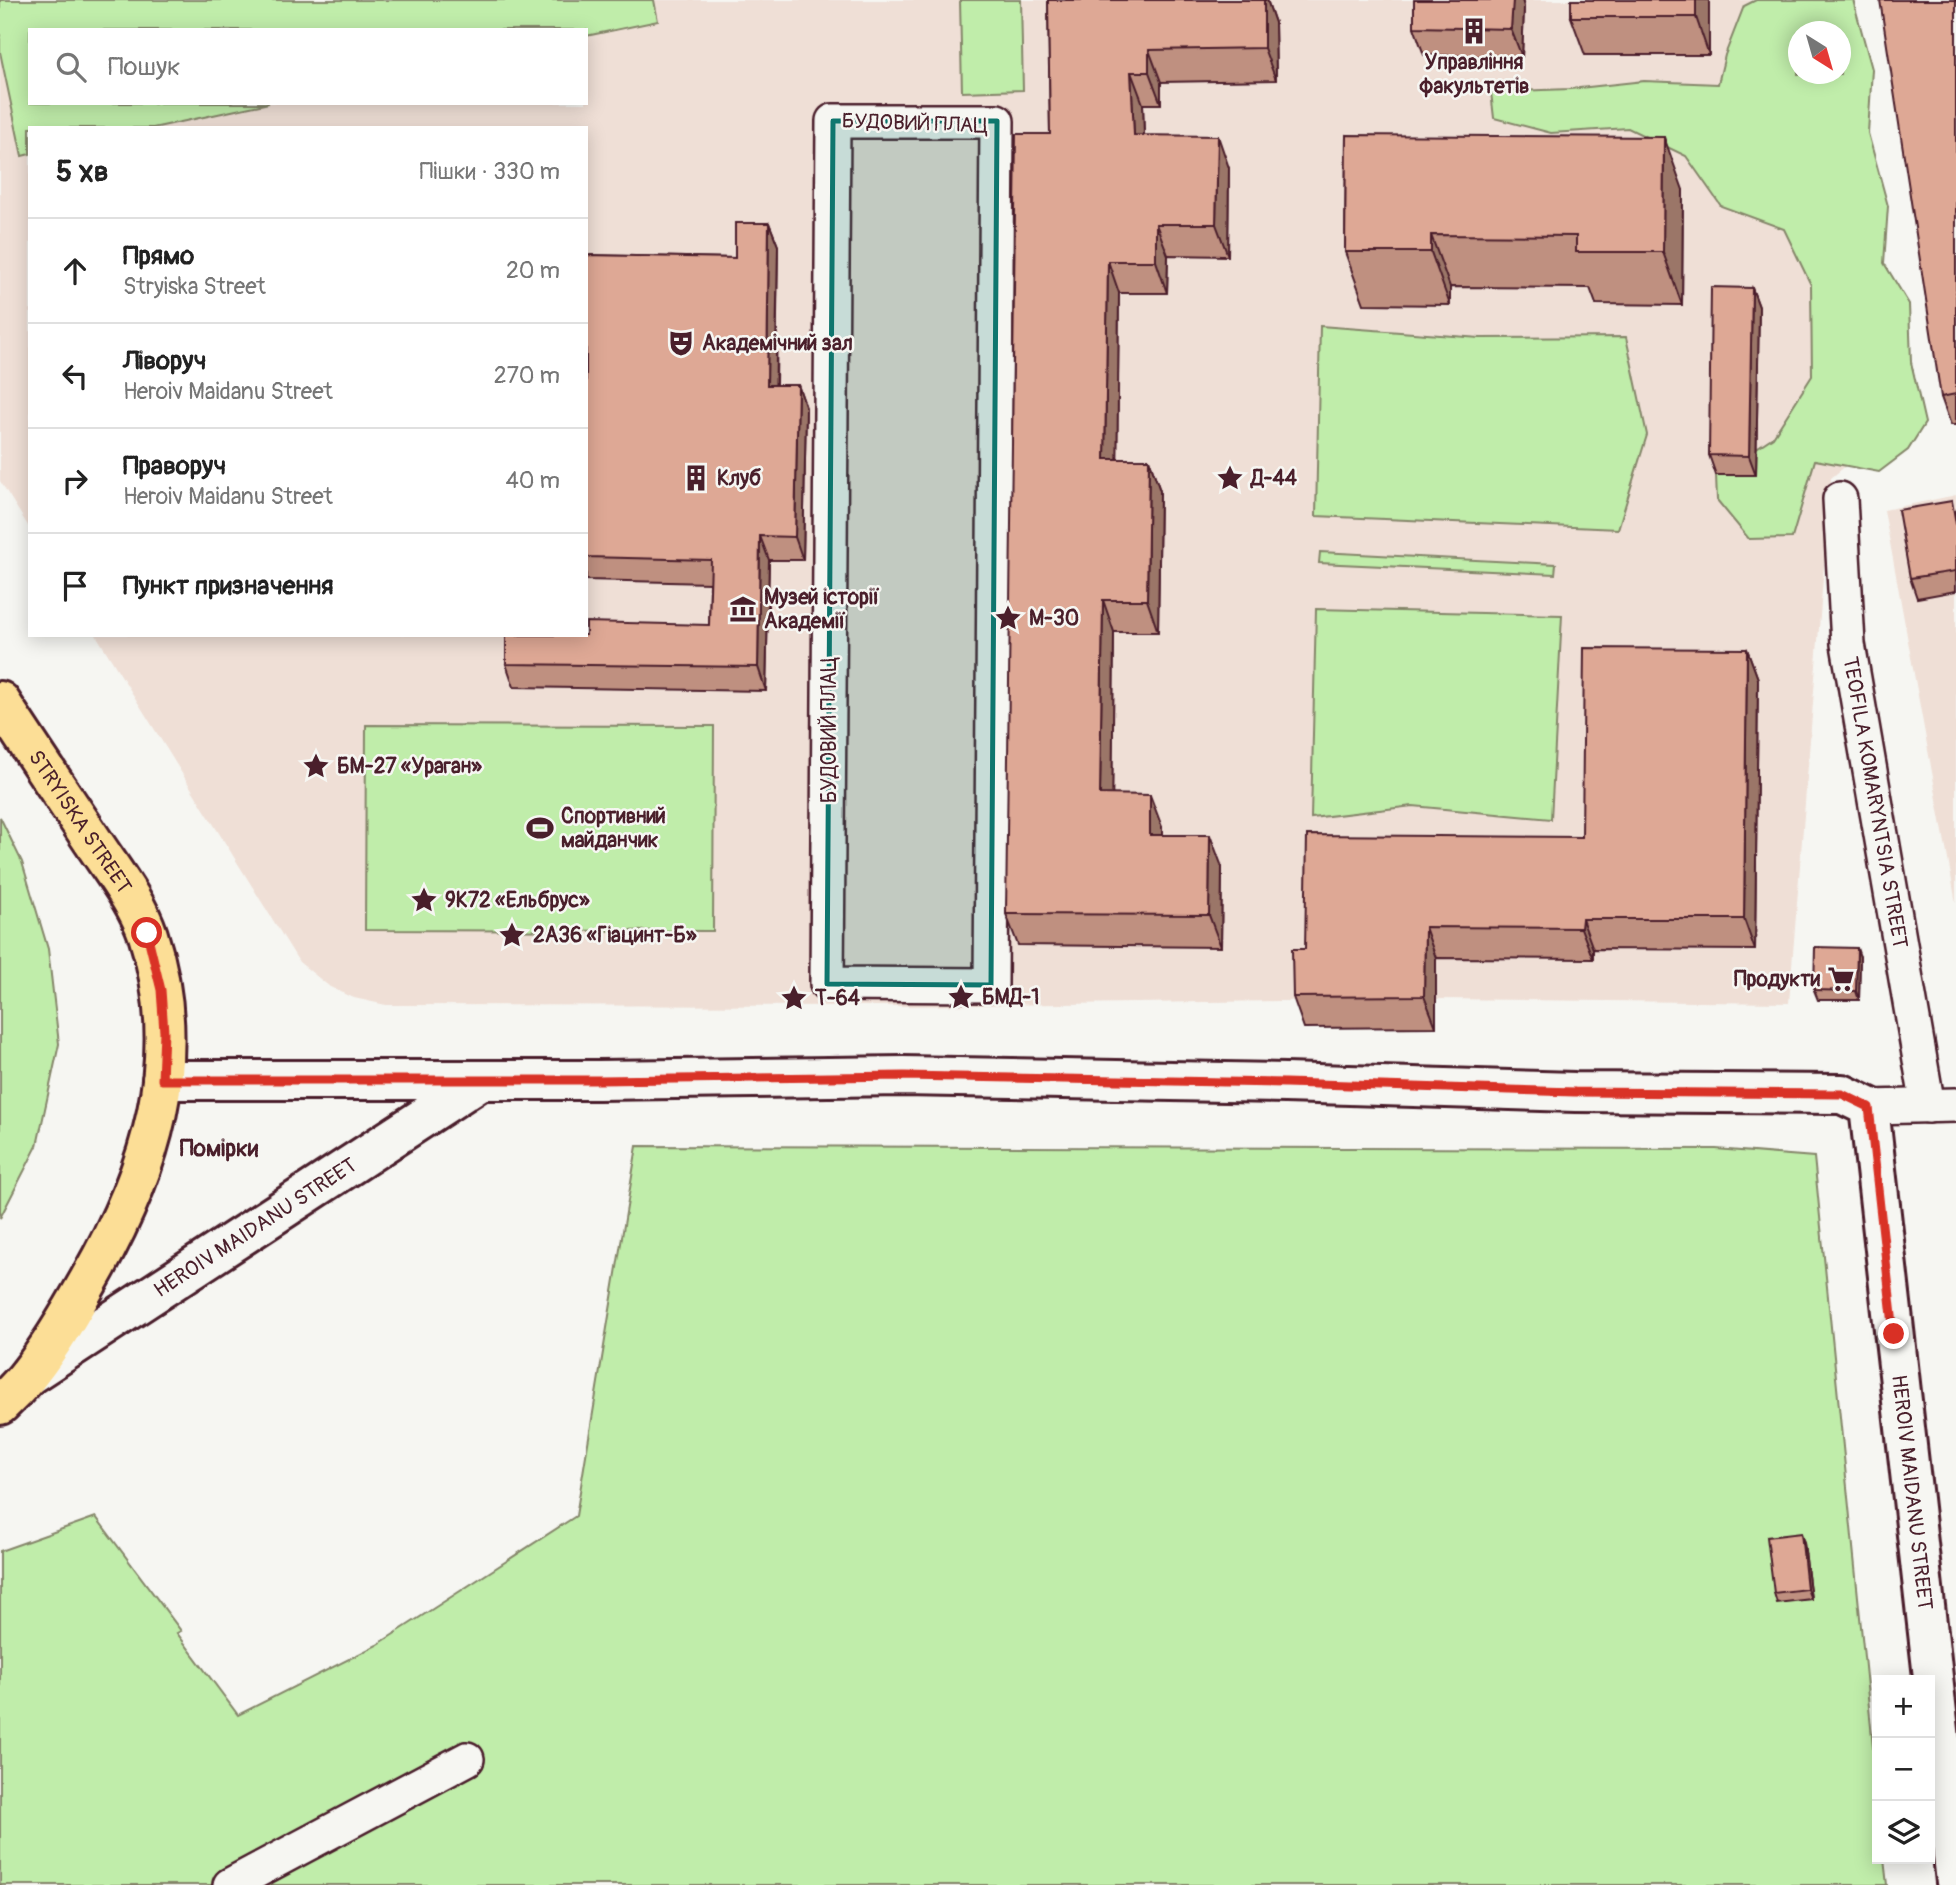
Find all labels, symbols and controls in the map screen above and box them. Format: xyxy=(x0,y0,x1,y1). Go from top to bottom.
building icon: Управління факультетів xyxy=(1459,16,1489,46)
north arrow xyxy=(1788,21,1851,84)
search box xyxy=(28,28,588,105)
icon: search xyxy=(52,48,90,86)
place label: Управління факультетів xyxy=(1419,49,1529,100)
text: Пошук xyxy=(108,51,181,83)
street label: БУДОВИЙ ПЛАЦ xyxy=(841,107,989,140)
text: 5 хв xyxy=(56,153,109,190)
text: Пішки · 330 m xyxy=(420,157,560,186)
text: Прямо xyxy=(123,240,194,272)
icon: ahead xyxy=(56,252,94,290)
text: 20 m xyxy=(506,256,560,285)
text: Stryiska Street xyxy=(123,272,266,301)
theatre icon: Академічний зал xyxy=(666,328,696,358)
place label: Академічний зал xyxy=(702,330,853,357)
text: Ліворуч xyxy=(123,345,207,377)
icon: left xyxy=(56,357,94,395)
text: 270 m xyxy=(494,361,560,390)
text: Heroiv Maidanu Street xyxy=(123,377,333,406)
text: Праворуч xyxy=(123,450,226,482)
icon: right xyxy=(56,462,94,500)
building icon: Клуб xyxy=(681,463,711,493)
place icon: Д-44 xyxy=(1215,463,1245,493)
place label: Клуб xyxy=(717,465,761,492)
place label: Д-44 xyxy=(1249,465,1298,492)
text: 40 m xyxy=(506,466,560,495)
text: Heroiv Maidanu Street xyxy=(123,482,333,511)
icon: arrive xyxy=(56,567,94,605)
text: Пункт призначення xyxy=(123,570,334,602)
place label: Музей історії Академії xyxy=(764,584,880,635)
museum icon: Музей історії Академії xyxy=(728,594,758,624)
place icon: М-30 xyxy=(993,603,1023,633)
place label: М-30 xyxy=(1029,605,1079,632)
street label: TEOFILA KOMARYNTSIA STREET xyxy=(1836,655,1914,951)
street label: БУДОВИЙ ПЛАЦ xyxy=(816,657,843,803)
street label: STRYISKA STREET xyxy=(22,745,138,899)
place icon: БМ-27 «Ураган» xyxy=(301,751,331,781)
place label: БМ-27 «Ураган» xyxy=(337,753,482,780)
place label: Спортивний майданчик xyxy=(561,803,666,854)
sports icon: Спортивний майданчик xyxy=(525,813,555,843)
place icon: 9К72 «Ельбрус» xyxy=(409,885,439,915)
place label: 9К72 «Ельбрус» xyxy=(445,887,590,914)
route start xyxy=(131,917,162,948)
place icon: 2А36 «Гіацинт-Б» xyxy=(497,920,527,950)
place label: 2А36 «Гіацинт-Б» xyxy=(533,922,697,949)
supermarket icon: Продукти xyxy=(1826,964,1856,994)
place label: Продукти xyxy=(1734,966,1821,993)
place icon: БМД-1 xyxy=(946,982,976,1012)
place icon: Т-64 xyxy=(779,983,809,1013)
place label: БМД-1 xyxy=(982,984,1039,1011)
place label: Т-64 xyxy=(814,985,861,1012)
district label: Помірки xyxy=(180,1134,259,1163)
street label: HEROIV MAIDANU STREET xyxy=(149,1152,362,1304)
route end xyxy=(1878,1318,1909,1349)
street label: HEROIV MAIDANU STREET xyxy=(1885,1373,1938,1612)
map controls xyxy=(1872,1675,1935,1864)
button: + xyxy=(1872,1675,1935,1738)
button: − xyxy=(1872,1738,1935,1801)
button: layers xyxy=(1872,1801,1935,1864)

